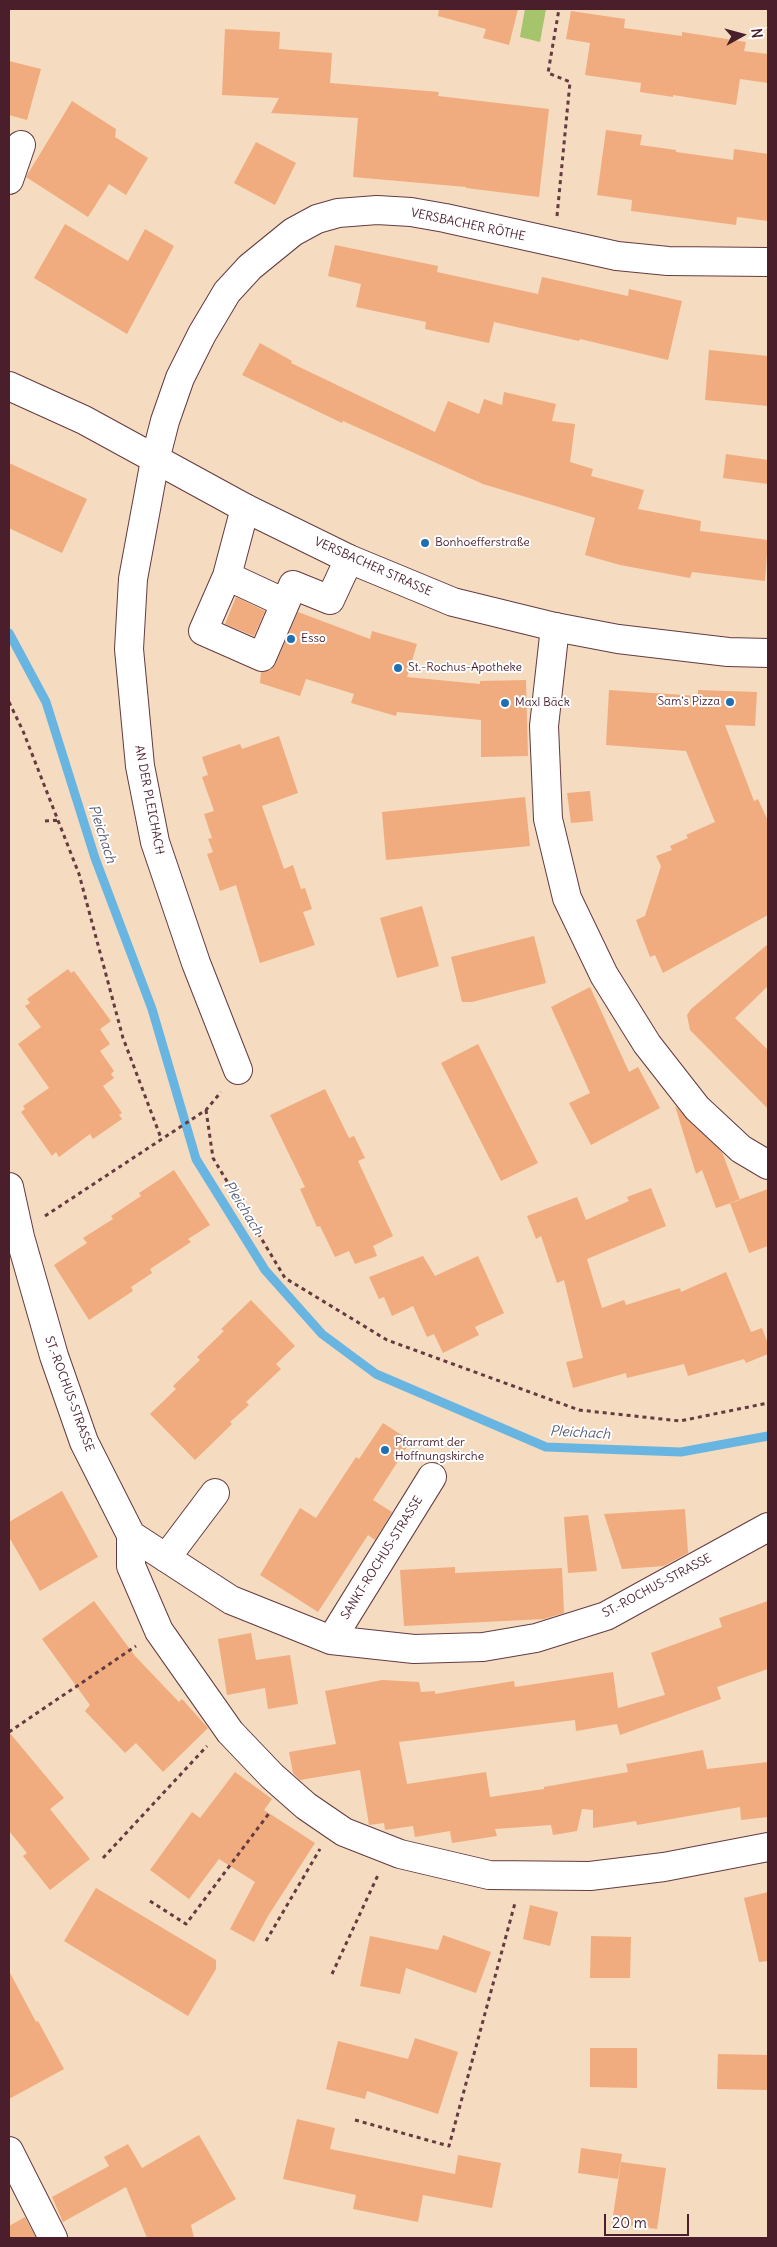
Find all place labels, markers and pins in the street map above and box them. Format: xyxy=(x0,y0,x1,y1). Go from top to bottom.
place label: Bonhoefferstraße xyxy=(435,536,530,550)
marker: Bonhoefferstraße xyxy=(419,537,431,549)
place label: Esso xyxy=(301,632,326,646)
marker: Esso xyxy=(285,633,297,645)
place label: St.-Rochus-Apotheke xyxy=(408,661,522,675)
marker: St.-Rochus-Apotheke xyxy=(392,662,404,674)
place label: Sam's Pizza xyxy=(657,695,720,709)
place label: Maxl Bäck xyxy=(515,696,570,710)
marker: Sam's Pizza xyxy=(724,696,736,708)
marker: Maxl Bäck xyxy=(499,697,511,709)
place label: Pfarramt der Hoffnungskirche xyxy=(395,1436,484,1464)
marker: Pfarramt der Hoffnungskirche xyxy=(379,1444,391,1456)

